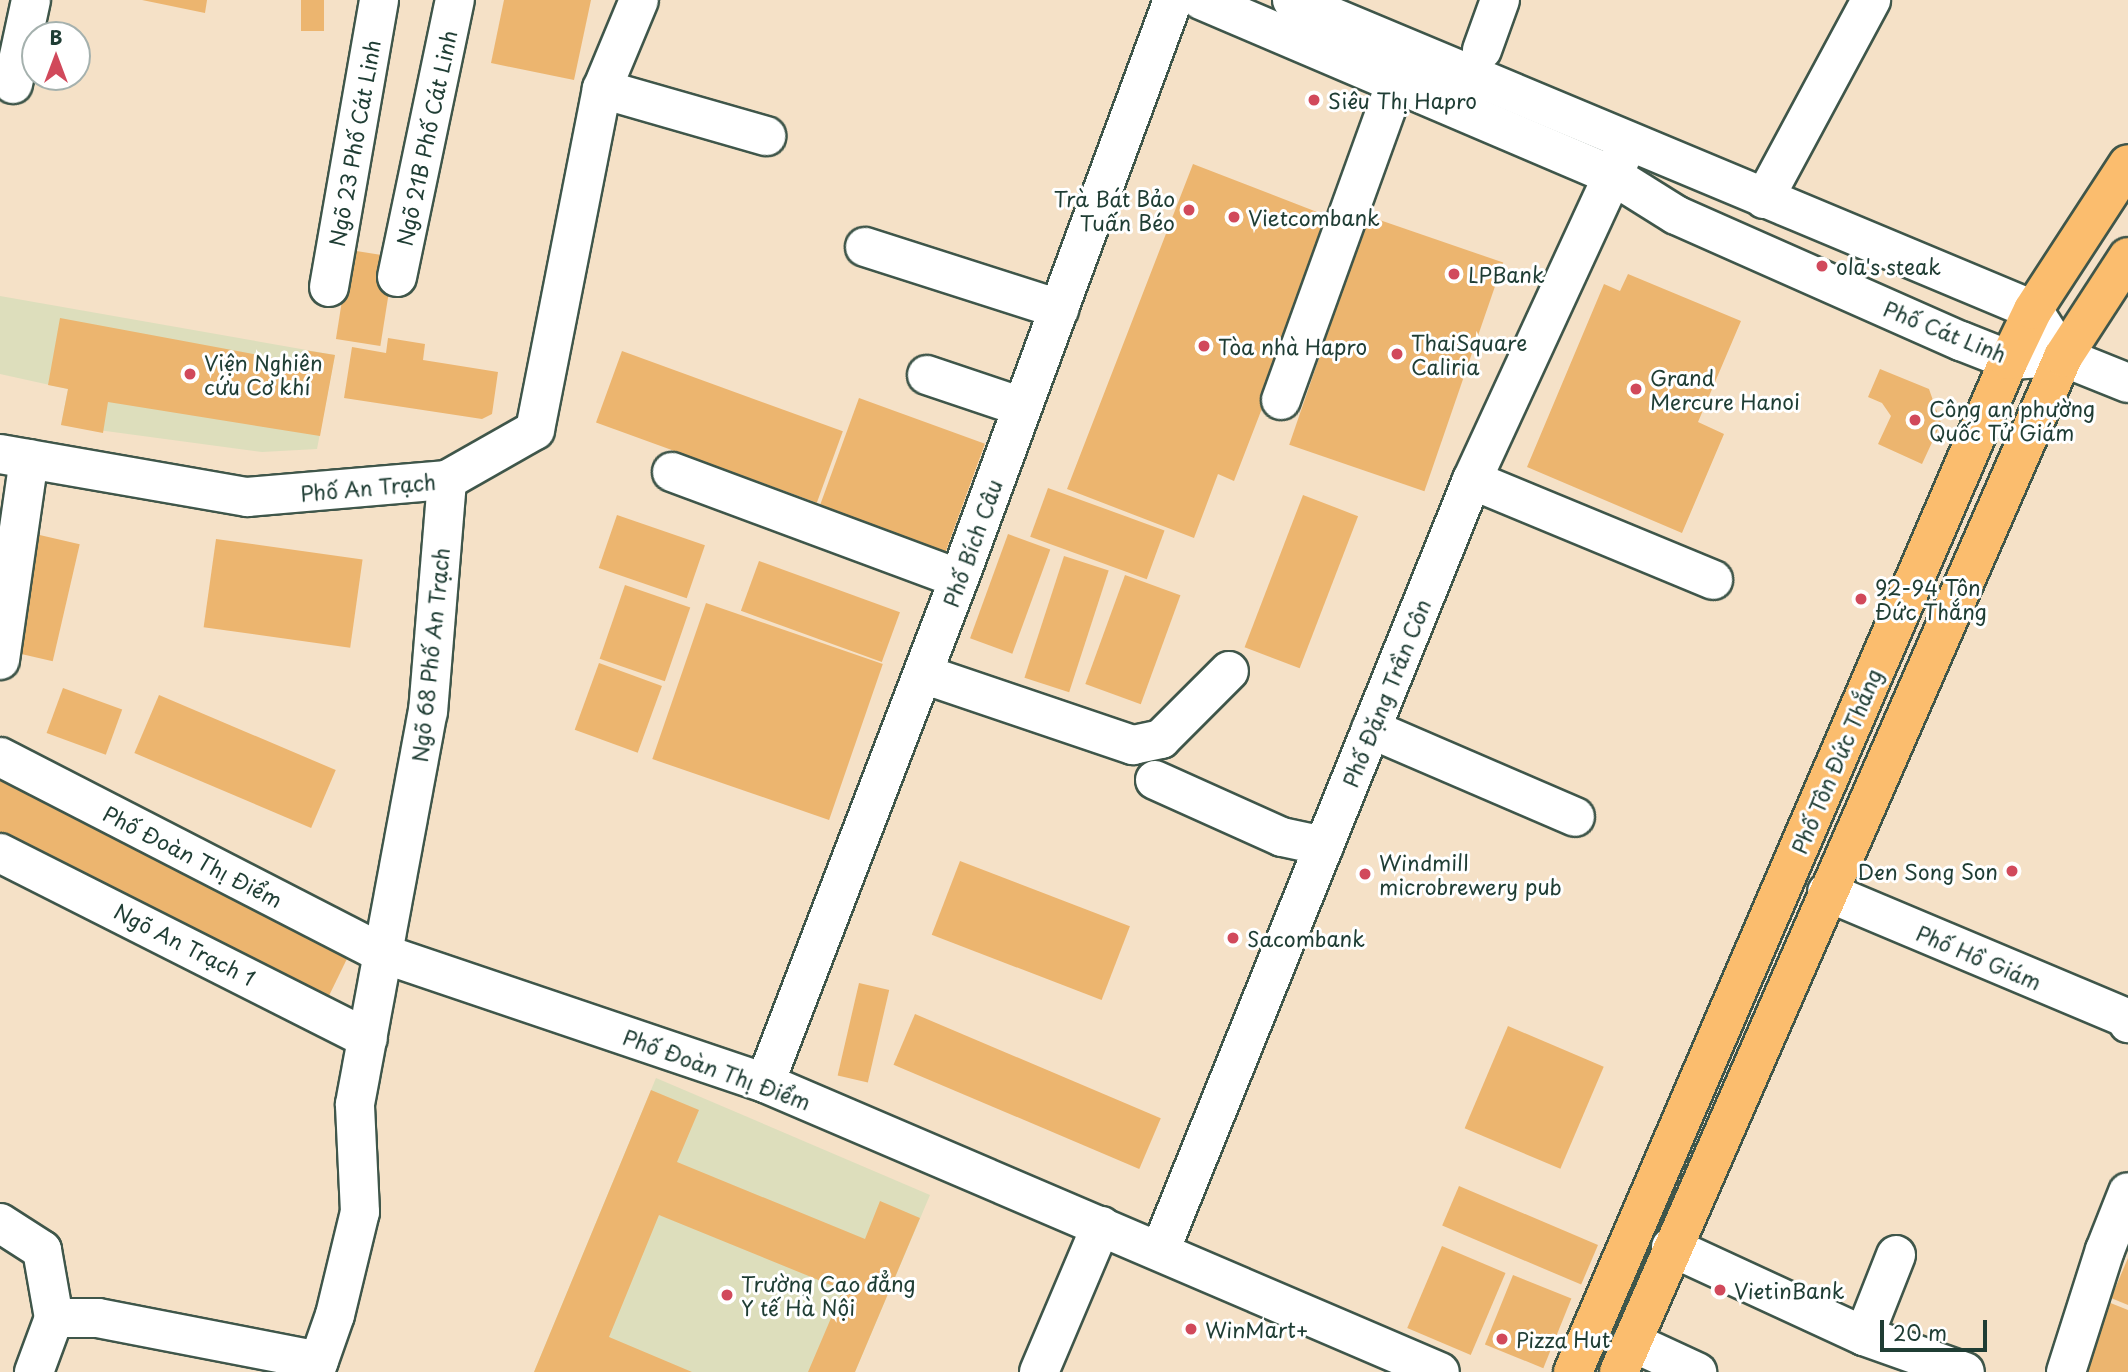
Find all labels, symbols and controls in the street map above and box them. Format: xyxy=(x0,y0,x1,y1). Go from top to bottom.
north arrow xyxy=(21,21,91,91)
text: B xyxy=(49,23,63,51)
street label: Ngõ 21B Phố Cát Linh xyxy=(390,26,462,250)
street label: Ngõ 23 Phố Cát Linh xyxy=(323,36,385,250)
place label: Siêu Thị Hapro xyxy=(1328,87,1478,113)
marker: Siêu Thị Hapro xyxy=(1306,92,1322,108)
place label: Trà Bát Bảo Tuấn Béo xyxy=(1053,185,1175,235)
marker: Trà Bát Bảo Tuấn Béo xyxy=(1181,202,1197,218)
place label: Vietcombank xyxy=(1248,204,1380,230)
marker: Vietcombank xyxy=(1226,209,1242,225)
place label: ola's steak xyxy=(1836,253,1942,279)
marker: ola's steak xyxy=(1814,258,1830,274)
place label: LPBank xyxy=(1468,261,1545,287)
marker: LPBank xyxy=(1446,266,1462,282)
street label: Phố Cát Linh xyxy=(1880,295,2010,367)
place label: ThaiSquare Caliria xyxy=(1411,329,1527,379)
place label: Tòa nhà Hapro xyxy=(1218,333,1369,359)
marker: Tòa nhà Hapro xyxy=(1196,338,1212,354)
marker: ThaiSquare Caliria xyxy=(1389,346,1405,362)
place label: Viện Nghiên cứu Cơ khí xyxy=(204,349,324,399)
place label: Grand Mercure Hanoi xyxy=(1650,364,1802,414)
marker: Viện Nghiên cứu Cơ khí xyxy=(182,366,198,382)
marker: Grand Mercure Hanoi xyxy=(1628,381,1644,397)
place label: Công an phường Quốc Tử Giám xyxy=(1929,395,2095,445)
marker: Công an phường Quốc Tử Giám xyxy=(1907,412,1923,428)
street label: Phố An Trạch xyxy=(299,469,437,505)
street label: Phố Bích Câu xyxy=(937,476,1007,610)
street label: Ngõ 68 Phố An Trạch xyxy=(406,546,454,764)
place label: 92-94 Tôn Đức Thắng xyxy=(1875,574,1987,624)
marker: 92-94 Tôn Đức Thắng xyxy=(1853,591,1869,607)
street label: Phố Đặng Trần Côn xyxy=(1337,596,1435,790)
street label: Phố Tôn Đức Thắng xyxy=(1786,665,1886,857)
street label: Phố Đoàn Thị Điểm xyxy=(100,800,286,912)
place label: Windmill microbrewery pub xyxy=(1379,849,1561,899)
place label: Den Song Son xyxy=(1857,858,1998,884)
marker: Den Song Son xyxy=(2004,863,2020,879)
marker: Windmill microbrewery pub xyxy=(1357,866,1373,882)
street label: Ngõ An Trạch 1 xyxy=(110,897,260,991)
street label: Phố Hồ Giám xyxy=(1913,919,2045,995)
place label: Sacombank xyxy=(1247,925,1365,951)
marker: Sacombank xyxy=(1225,930,1241,946)
street label: Phố Đoàn Thị Điểm xyxy=(620,1024,814,1114)
place label: Trường Cao đẳng Y tế Hà Nội xyxy=(741,1270,917,1320)
place label: VietinBank xyxy=(1734,1277,1845,1303)
marker: VietinBank xyxy=(1712,1282,1728,1298)
marker: Trường Cao đẳng Y tế Hà Nội xyxy=(719,1287,735,1303)
scale bar xyxy=(1883,1306,1990,1350)
place label: WinMart+ xyxy=(1205,1316,1309,1342)
text: 20 m xyxy=(1893,1316,1947,1348)
marker: WinMart+ xyxy=(1183,1321,1199,1337)
place label: Pizza Hut xyxy=(1516,1326,1612,1352)
marker: Pizza Hut xyxy=(1494,1331,1510,1347)

